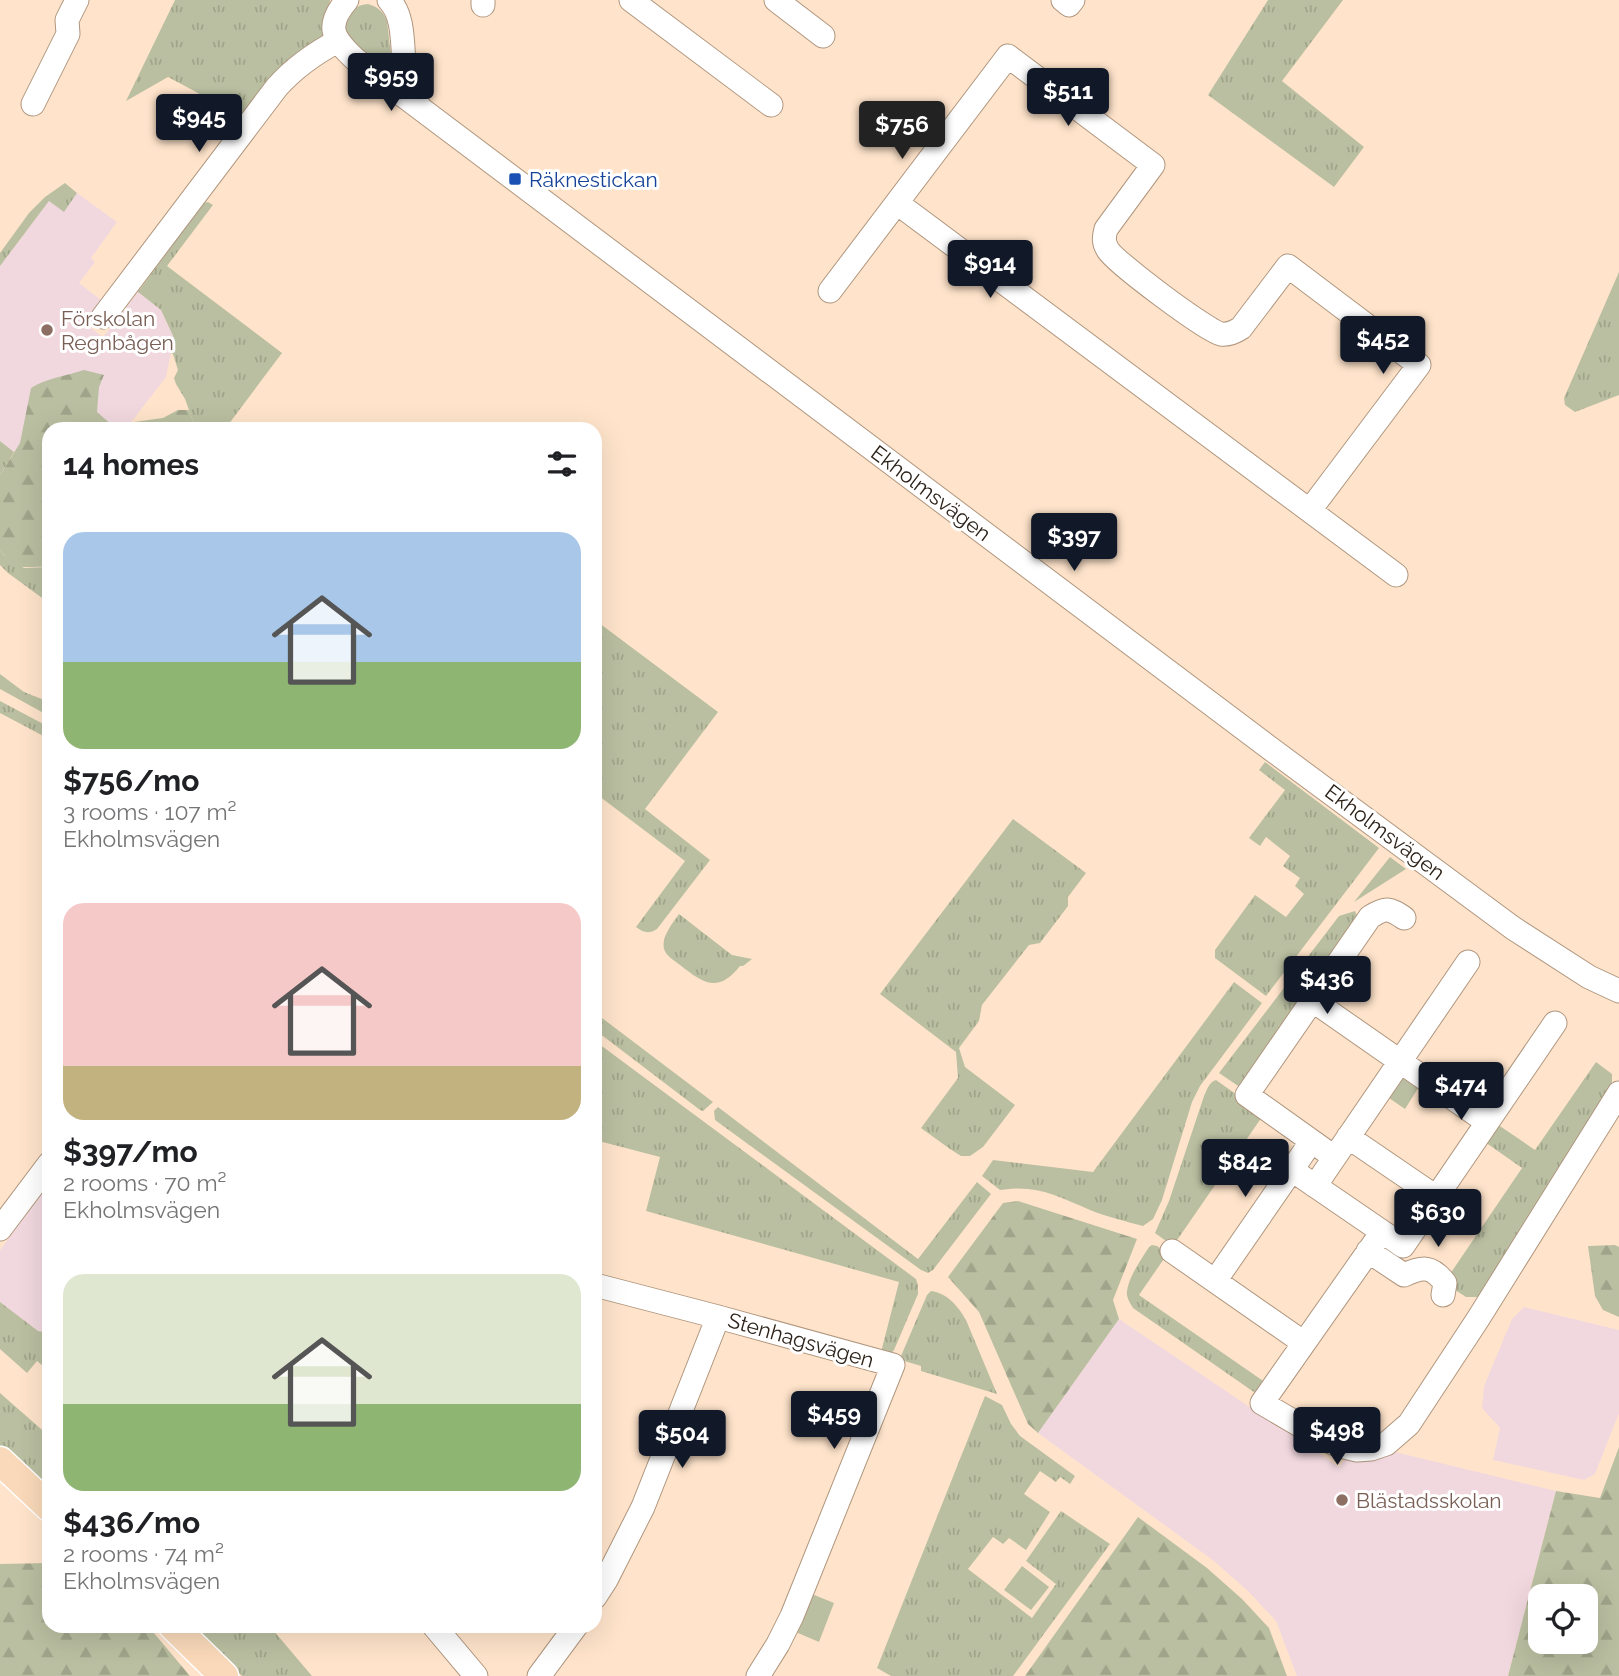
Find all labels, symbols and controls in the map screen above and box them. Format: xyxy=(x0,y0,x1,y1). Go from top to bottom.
pin: $959 xyxy=(350,54,432,113)
text: $959 xyxy=(364,62,418,89)
pin: $511 xyxy=(1027,68,1109,128)
text: $511 xyxy=(1043,77,1093,104)
pin: $945 xyxy=(158,94,240,154)
pin: $756 xyxy=(861,102,943,161)
text: $945 xyxy=(172,103,226,130)
text: $756 xyxy=(875,110,929,137)
place label: Räknestickan xyxy=(529,167,658,192)
marker: Räknestickan xyxy=(507,171,523,187)
pin: $914 xyxy=(949,240,1031,300)
text: $914 xyxy=(964,249,1016,276)
place label: Förskolan Regnbågen xyxy=(61,306,174,355)
pin: $452 xyxy=(1342,316,1424,376)
marker: Förskolan Regnbågen xyxy=(39,322,55,338)
text: $452 xyxy=(1356,325,1410,352)
street label: Ekholmsvägen xyxy=(866,440,996,546)
icon: filters xyxy=(543,445,581,483)
text: 14 homes xyxy=(63,447,199,482)
pin: $397 xyxy=(1033,514,1115,573)
text: $397 xyxy=(1047,522,1101,549)
icon: home xyxy=(259,577,385,703)
text: $756/mo xyxy=(63,763,199,798)
street label: Ekholmsvägen xyxy=(1320,779,1450,885)
text: 3 rooms · 107 m² xyxy=(63,798,237,825)
text: Ekholmsvägen xyxy=(63,825,220,852)
icon: home xyxy=(259,948,385,1074)
pin: $436 xyxy=(1286,956,1368,1016)
text: $436 xyxy=(1300,965,1354,992)
pin: $474 xyxy=(1420,1062,1502,1122)
text: $474 xyxy=(1435,1071,1487,1098)
text: $397/mo xyxy=(63,1134,198,1169)
pin: $842 xyxy=(1204,1140,1286,1199)
text: $842 xyxy=(1218,1148,1272,1175)
text: 2 rooms · 70 m² xyxy=(63,1169,226,1196)
pin: $630 xyxy=(1397,1190,1479,1249)
text: Ekholmsvägen xyxy=(63,1196,220,1223)
text: $630 xyxy=(1410,1198,1466,1225)
street label: Stenhagsvägen xyxy=(725,1307,877,1373)
icon: home xyxy=(259,1319,385,1445)
pin: $459 xyxy=(793,1392,875,1451)
text: $459 xyxy=(807,1400,861,1427)
pin: $498 xyxy=(1296,1408,1378,1467)
pin: $504 xyxy=(641,1410,723,1470)
text: $498 xyxy=(1309,1416,1365,1443)
text: $504 xyxy=(655,1419,709,1446)
place label: Blästadsskolan xyxy=(1356,1488,1502,1513)
marker: Blästadsskolan xyxy=(1334,1492,1350,1508)
text: $436/mo xyxy=(63,1505,200,1540)
text: 2 rooms · 74 m² xyxy=(63,1540,224,1567)
text: Ekholmsvägen xyxy=(63,1567,220,1594)
map controls xyxy=(1528,1584,1598,1654)
button: locate xyxy=(1528,1584,1598,1654)

